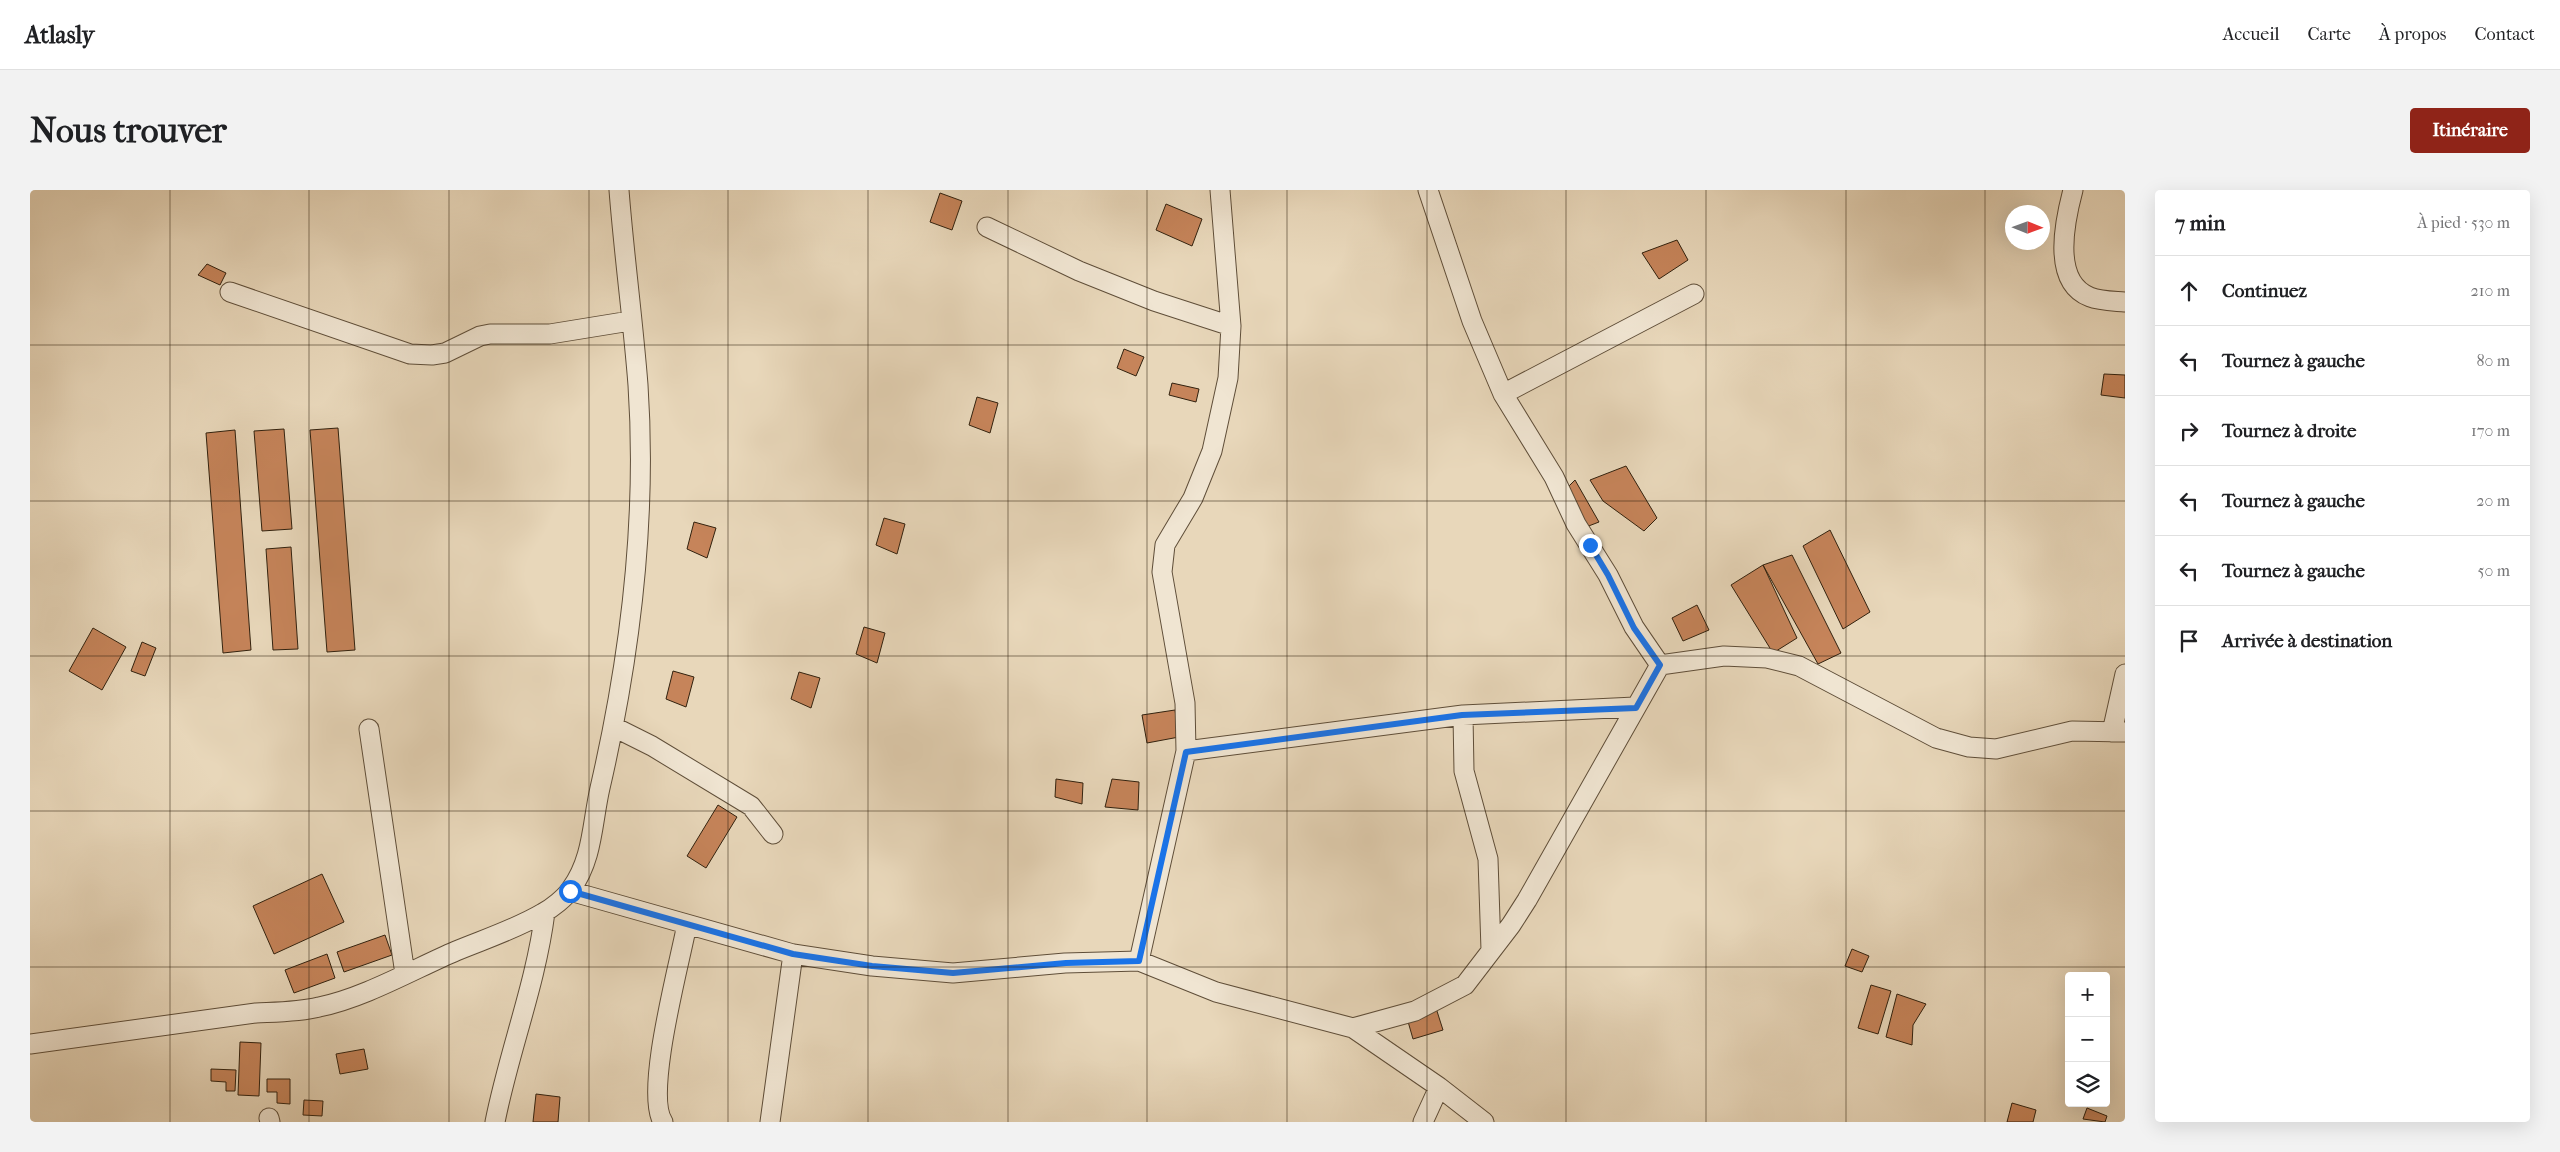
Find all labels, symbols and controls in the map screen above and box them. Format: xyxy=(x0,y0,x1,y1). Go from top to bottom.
text: Atlasly xyxy=(25,21,94,49)
text: Accueil xyxy=(2223,24,2280,45)
text: Carte xyxy=(2308,24,2351,45)
text: À propos xyxy=(2379,24,2446,45)
text: Contact xyxy=(2474,24,2535,45)
button: Itinéraire xyxy=(2410,108,2530,153)
text: Nous trouver xyxy=(30,110,227,151)
north arrow xyxy=(2005,205,2050,250)
text: 7 min xyxy=(2175,211,2226,235)
text: À pied · 530 m xyxy=(2417,213,2510,232)
icon: ahead xyxy=(2175,277,2203,305)
text: Continuez xyxy=(2222,280,2307,302)
text: 210 m xyxy=(2471,281,2510,300)
icon: left xyxy=(2175,347,2203,375)
text: Tournez à gauche xyxy=(2222,350,2365,372)
text: 80 m xyxy=(2476,351,2510,370)
icon: right xyxy=(2175,417,2203,445)
text: Tournez à droite xyxy=(2222,420,2356,442)
text: 170 m xyxy=(2471,421,2510,440)
icon: left xyxy=(2175,487,2203,515)
text: Tournez à gauche xyxy=(2222,490,2365,512)
text: 20 m xyxy=(2476,491,2510,510)
route end xyxy=(1579,534,1602,557)
icon: left xyxy=(2175,557,2203,585)
text: Tournez à gauche xyxy=(2222,560,2365,582)
text: 50 m xyxy=(2478,561,2510,580)
icon: arrive xyxy=(2175,627,2203,655)
text: Arrivée à destination xyxy=(2222,630,2392,652)
route start xyxy=(559,880,582,903)
map controls xyxy=(2065,972,2110,1107)
button: + xyxy=(2065,972,2110,1017)
button: − xyxy=(2065,1017,2110,1062)
button: layers xyxy=(2065,1062,2110,1107)

